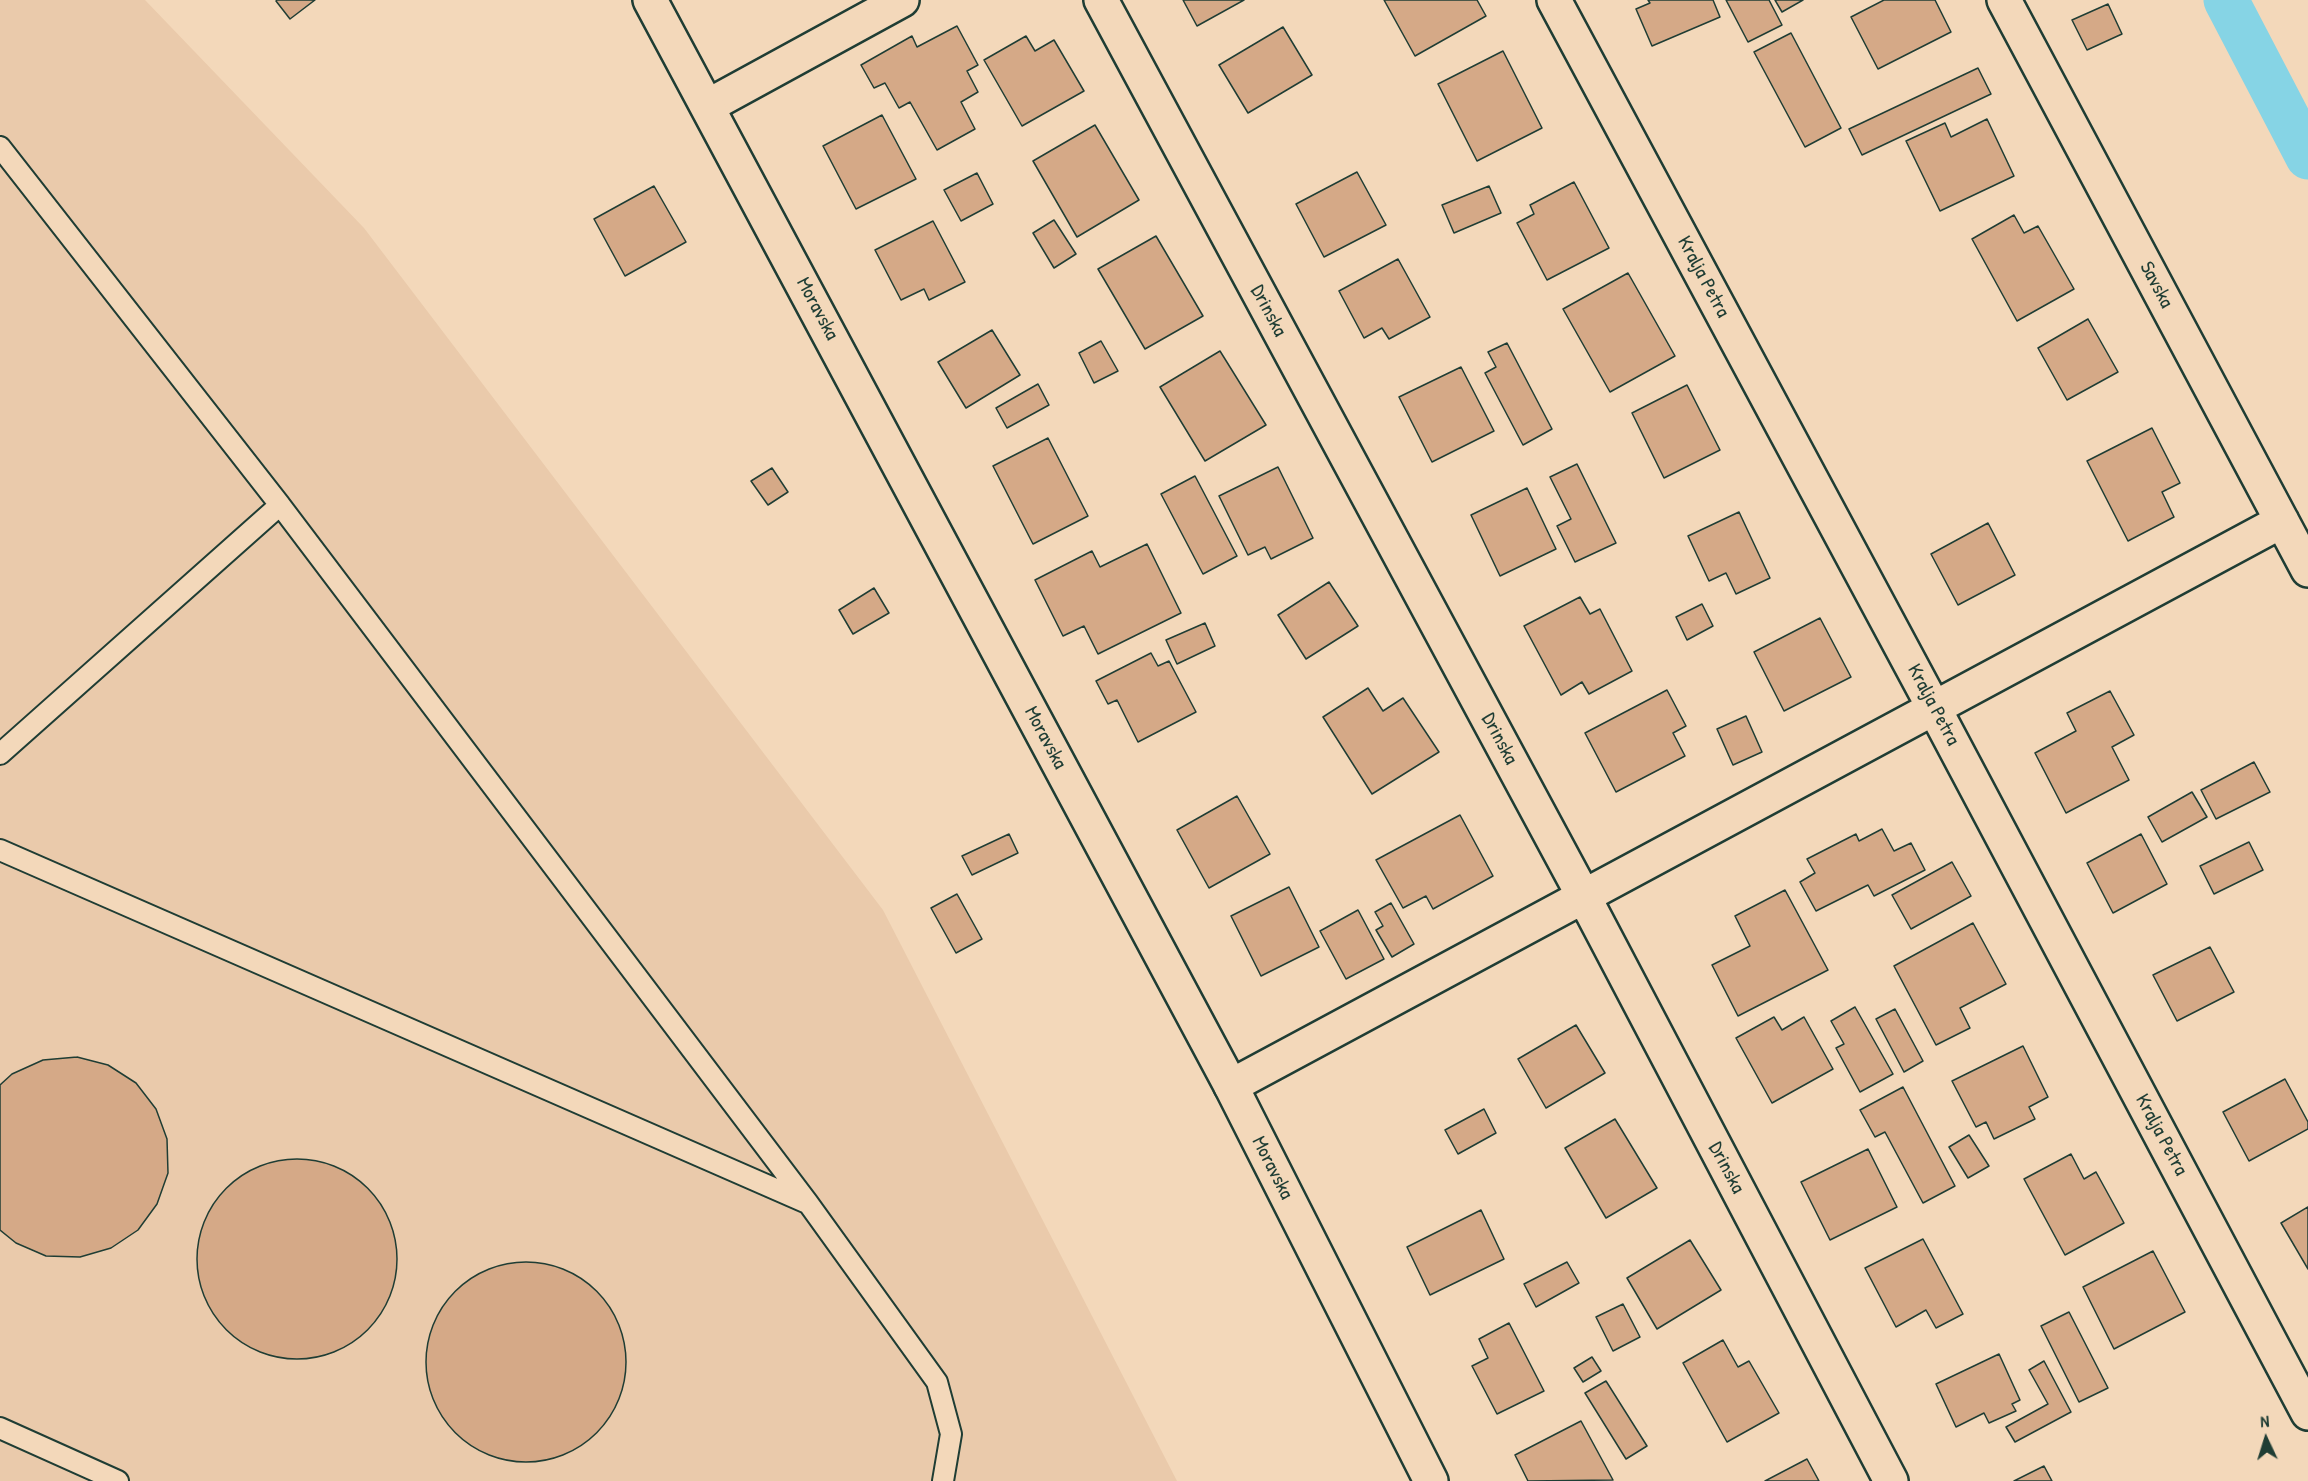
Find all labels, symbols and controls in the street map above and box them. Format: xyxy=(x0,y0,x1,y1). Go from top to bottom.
street label: Kralja Petra xyxy=(1672,232,1734,322)
street label: Savska xyxy=(2134,258,2178,312)
street label: Moravska xyxy=(791,274,843,344)
street label: Drinska xyxy=(1245,281,1291,341)
street label: Kralja Petra xyxy=(1902,660,1964,750)
street label: Moravska xyxy=(1019,703,1071,773)
street label: Drinska xyxy=(1476,709,1522,769)
street label: Kralja Petra xyxy=(2130,1090,2192,1180)
street label: Moravska xyxy=(1246,1133,1298,1203)
street label: Drinska xyxy=(1703,1138,1749,1198)
north arrow xyxy=(2236,1409,2296,1469)
text: N xyxy=(2260,1410,2270,1432)

